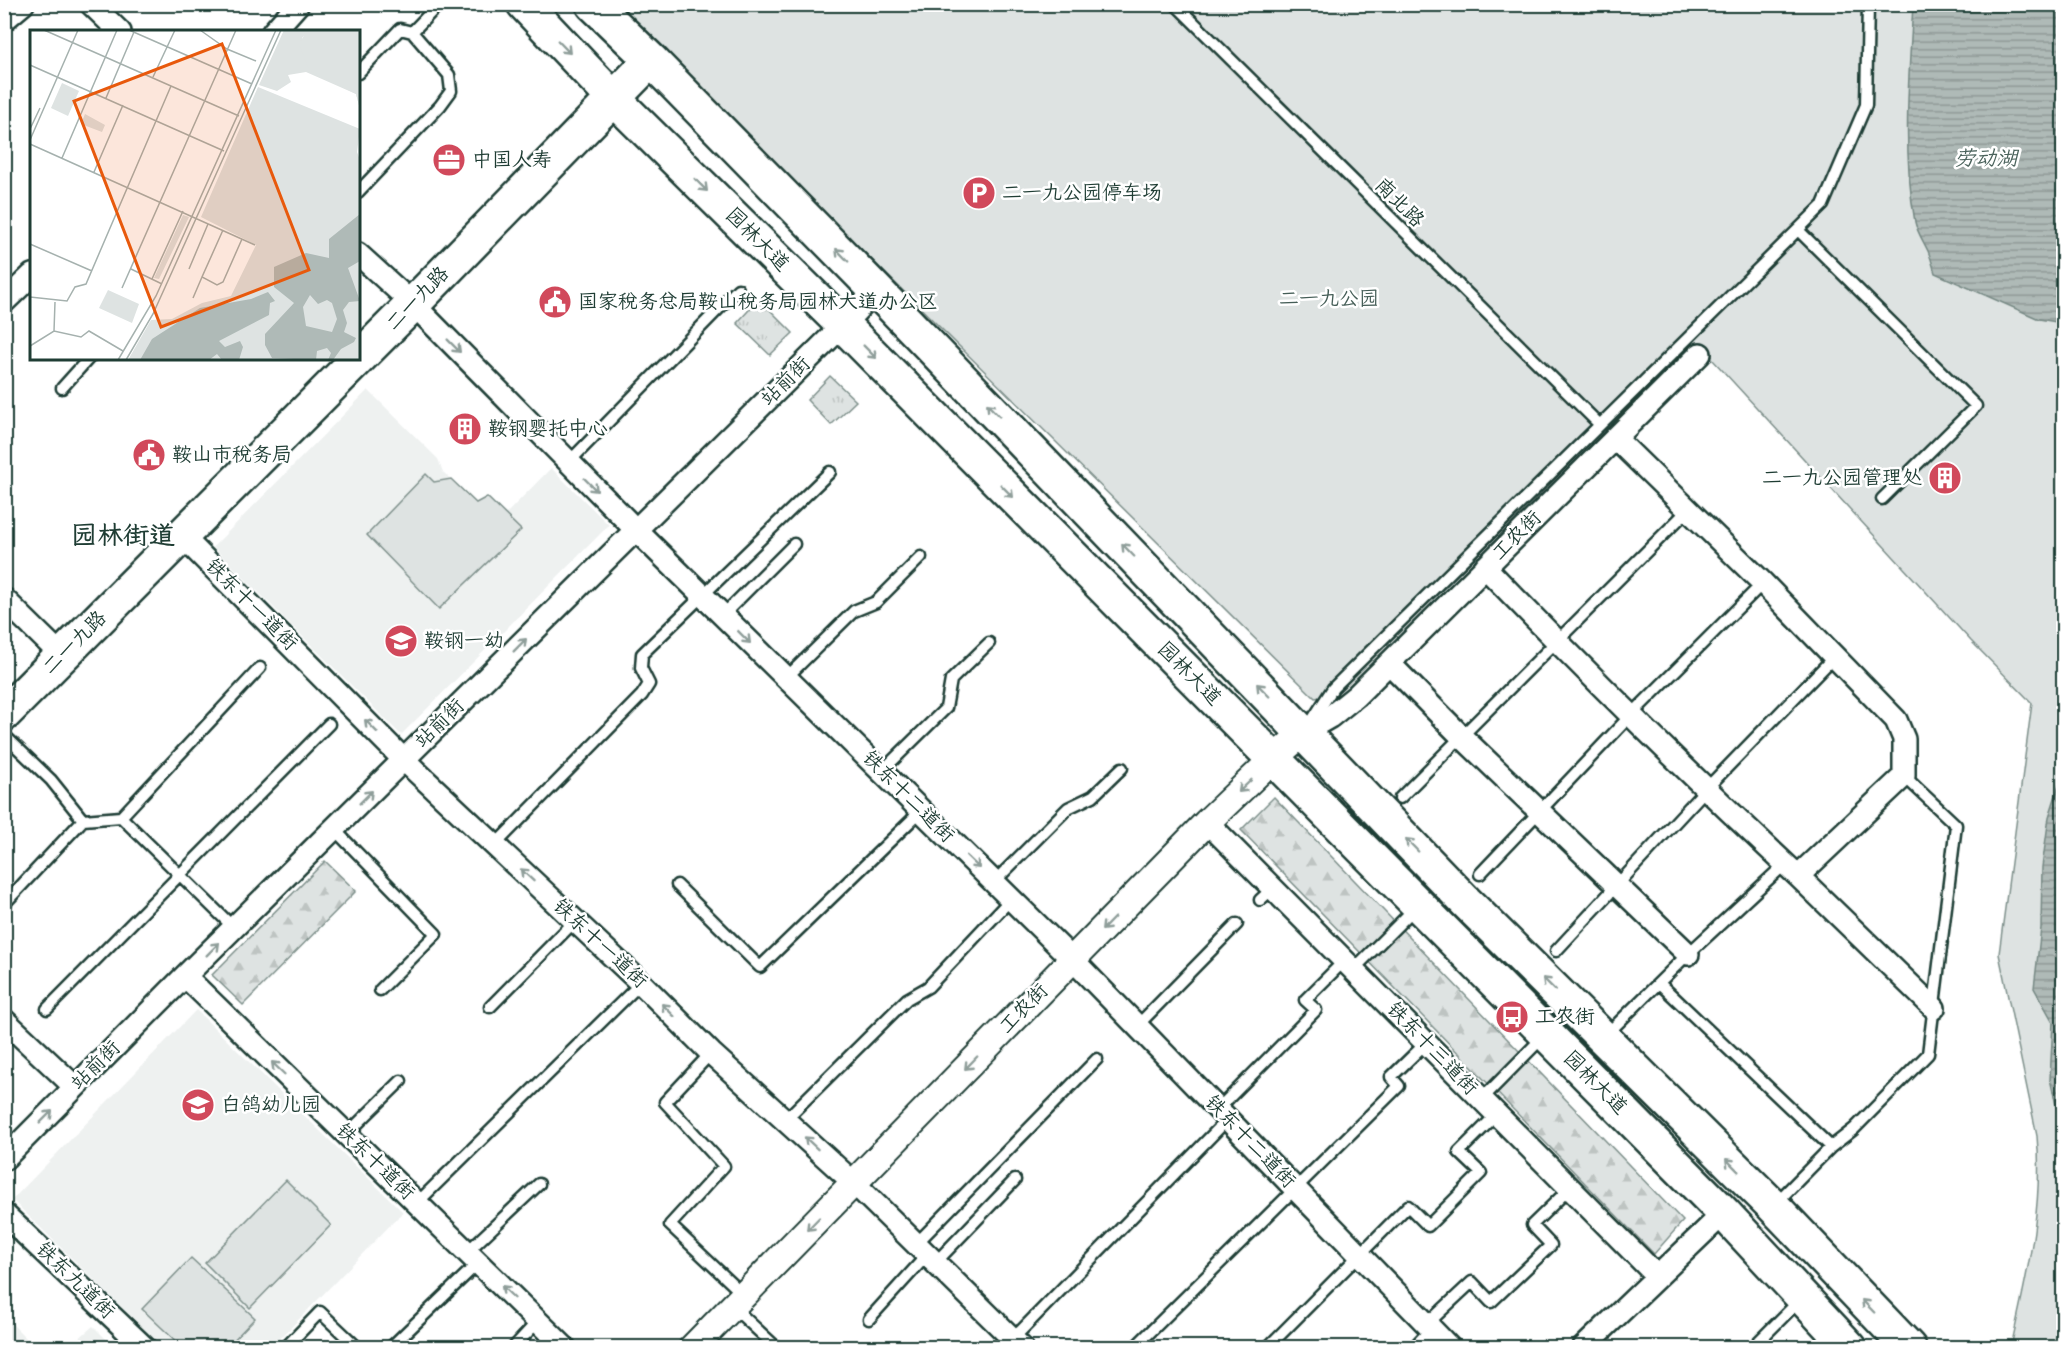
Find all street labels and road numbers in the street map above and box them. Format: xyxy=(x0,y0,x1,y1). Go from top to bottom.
street label: 南北路 xyxy=(1368,172,1430,234)
street label: 园林大道 xyxy=(719,202,795,278)
street label: 二一九路 xyxy=(381,260,456,337)
street label: 站前街 xyxy=(755,351,817,413)
street label: 工农街 xyxy=(1486,505,1548,567)
street label: 铁东十一道街 xyxy=(199,553,303,657)
street label: 二一九路 xyxy=(37,604,114,681)
street label: 园林大道 xyxy=(1151,636,1227,712)
street label: 站前街 xyxy=(409,693,471,755)
street label: 铁东十二道街 xyxy=(856,745,960,849)
street label: 铁东十一道街 xyxy=(547,893,653,995)
street label: 工农街 xyxy=(993,978,1055,1040)
street label: 铁东十三道街 xyxy=(1381,996,1483,1102)
street label: 站前街 xyxy=(65,1035,127,1097)
street label: 园林大道 xyxy=(1557,1045,1633,1121)
street label: 铁东十二道街 xyxy=(1199,1089,1301,1195)
street label: 铁东十道街 xyxy=(330,1118,420,1206)
street label: 铁东九道街 xyxy=(30,1237,120,1325)

